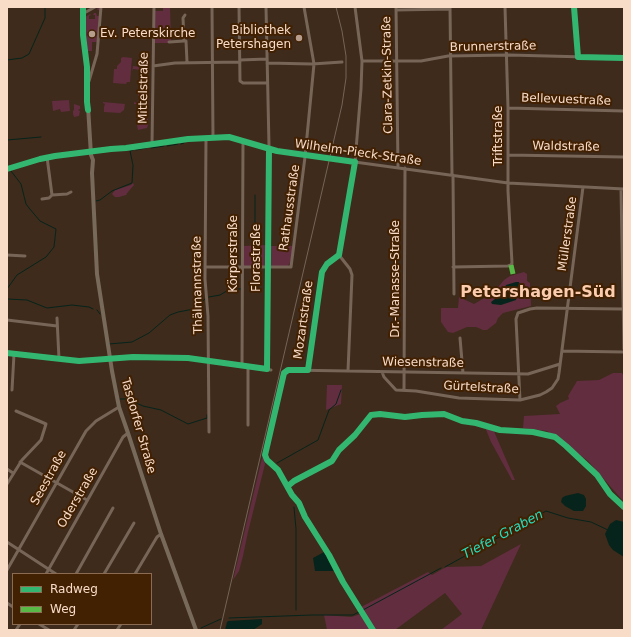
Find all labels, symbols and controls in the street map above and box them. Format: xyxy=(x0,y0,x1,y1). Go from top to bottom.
street label: Clara-Zetkin-Straße xyxy=(380,16,396,134)
place label: Bibliothek Petershagen xyxy=(216,24,291,52)
place label: Ev. Peterskirche xyxy=(100,27,195,41)
marker: Ev. Peterskirche xyxy=(87,29,97,39)
marker: Bibliothek Petershagen xyxy=(294,33,304,43)
street label: Brunnerstraße xyxy=(450,39,536,55)
street label: Mittelstraße xyxy=(136,52,152,124)
street label: Bellevuestraße xyxy=(521,91,611,109)
street label: Triftstraße xyxy=(492,106,506,166)
street label: Wilhelm-Pieck-Straße xyxy=(294,137,422,169)
street label: Waldstraße xyxy=(532,139,600,155)
street label: Rathausstraße xyxy=(277,164,303,252)
street label: Müllerstraße xyxy=(556,196,580,272)
street label: Körperstraße xyxy=(227,215,241,293)
street label: Dr.-Manasse-Straße xyxy=(389,220,403,338)
street label: Florastraße xyxy=(250,224,264,292)
street label: Thälmannstraße xyxy=(190,236,206,334)
street label: Mozartstraße xyxy=(291,280,317,360)
district label: Petershagen-Süd xyxy=(460,283,616,303)
street label: Wiesenstraße xyxy=(382,355,464,371)
street label: Tasdorfer Straße xyxy=(117,377,159,475)
street label: Gürtelstraße xyxy=(443,379,519,397)
street label: Seestraße xyxy=(28,448,70,508)
street label: Oderstraße xyxy=(55,465,101,531)
water label: Tiefer Graben xyxy=(460,507,546,563)
legend xyxy=(12,573,152,625)
text: Radweg xyxy=(50,582,98,596)
text: Weg xyxy=(50,602,76,616)

